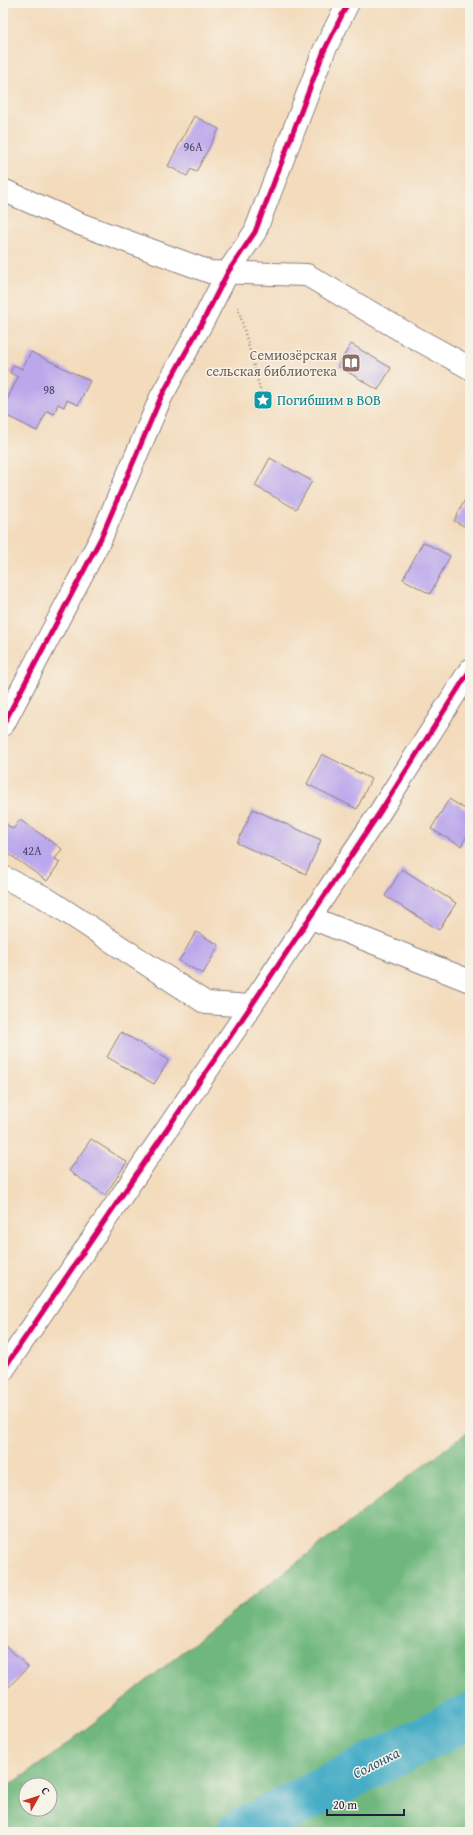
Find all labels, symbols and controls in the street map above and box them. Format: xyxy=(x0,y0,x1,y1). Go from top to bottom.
house number: 96А xyxy=(184,138,203,155)
place label: Семиозёрская сельская библиотека xyxy=(206,345,337,381)
library icon: Семиозёрская сельская библиотека xyxy=(340,352,362,374)
house number: 98 xyxy=(43,381,55,398)
place icon: Погибшим в ВОВ xyxy=(252,389,274,411)
place label: Погибшим в ВОВ xyxy=(277,390,381,410)
house number: 42А xyxy=(23,842,42,859)
water label: Солонка xyxy=(349,1742,403,1783)
north arrow xyxy=(18,1777,58,1817)
text: С xyxy=(38,1783,54,1798)
scale bar xyxy=(327,1791,404,1817)
text: 20 m xyxy=(333,1796,357,1813)

